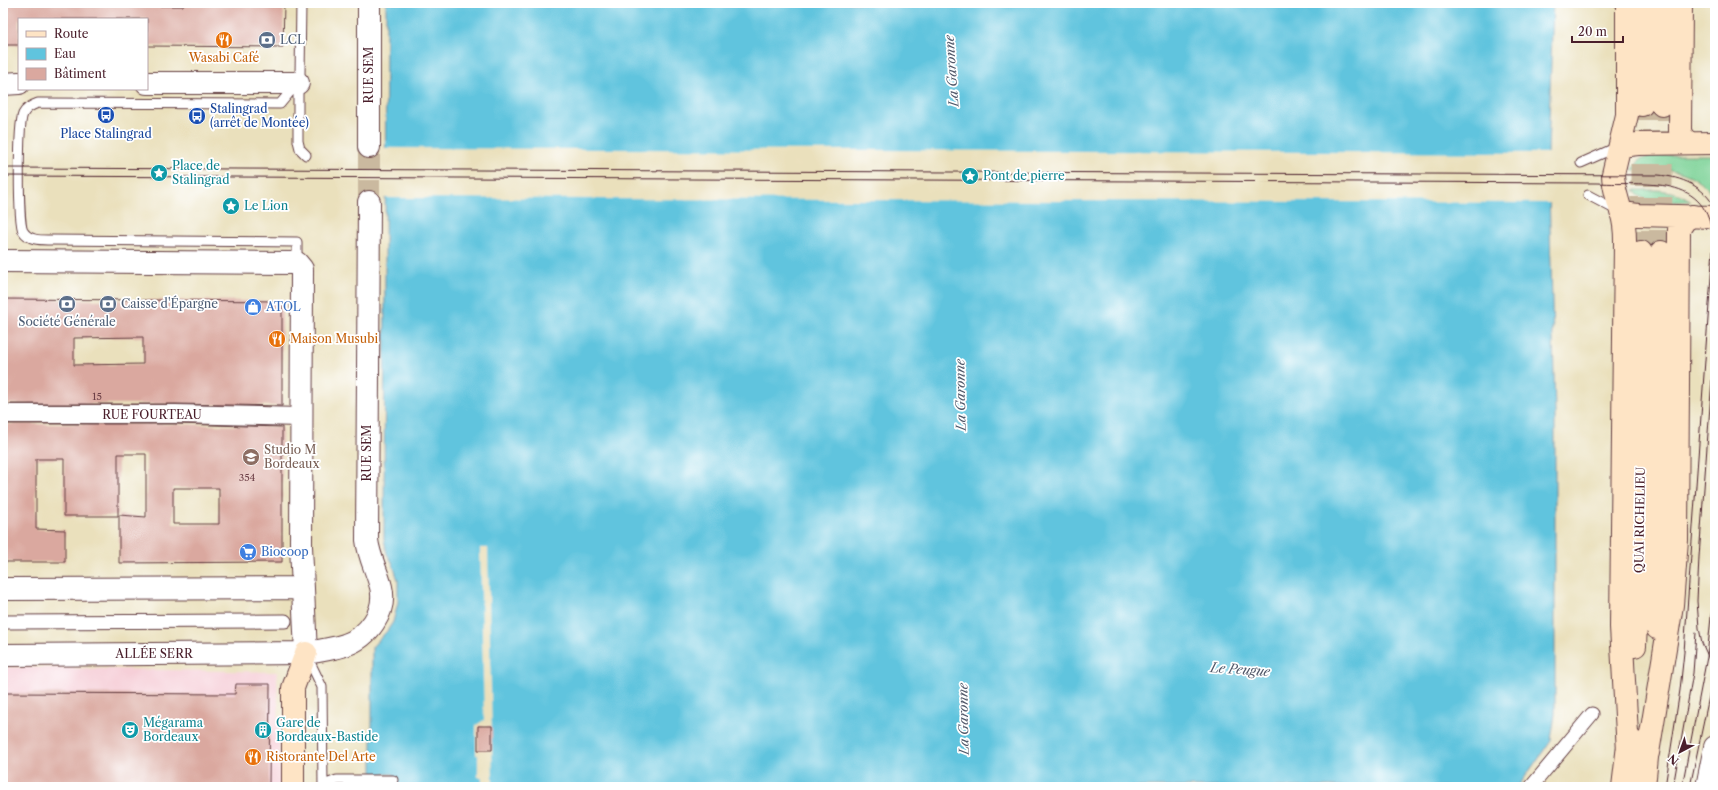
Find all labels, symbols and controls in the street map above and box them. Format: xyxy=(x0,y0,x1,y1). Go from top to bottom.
legend xyxy=(18,18,148,90)
scale bar xyxy=(1572,18,1623,44)
text: 20 m xyxy=(1578,24,1607,39)
text: Route xyxy=(54,26,89,41)
restaurant icon: Wasabi Café xyxy=(214,30,234,50)
bank icon: LCL xyxy=(257,30,277,50)
place label: LCL xyxy=(280,32,305,47)
water label: La Garonne xyxy=(940,34,962,108)
text: Eau xyxy=(54,46,77,61)
street label: RUE SEM xyxy=(361,47,376,103)
place label: Wasabi Café xyxy=(188,50,260,65)
text: Bâtiment xyxy=(54,66,107,81)
place label: Stalingrad (arrêt de Montée) xyxy=(210,101,309,130)
bus stop icon: Place Stalingrad xyxy=(96,105,116,125)
bus stop icon: Stalingrad (arrêt de Montée) xyxy=(187,106,207,126)
place label: Place Stalingrad xyxy=(60,126,152,141)
place label: Place de Stalingrad xyxy=(172,158,230,187)
place icon: Place de Stalingrad xyxy=(149,163,169,183)
place icon: Pont de pierre xyxy=(960,166,980,186)
place label: Pont de pierre xyxy=(983,168,1065,183)
place icon: Le Lion xyxy=(221,196,241,216)
place label: Le Lion xyxy=(244,198,289,213)
bank icon: Société Générale xyxy=(57,294,77,314)
bank icon: Caisse d'Épargne xyxy=(98,294,118,314)
place label: Caisse d'Épargne xyxy=(121,295,218,311)
shop icon: ATOL xyxy=(243,297,263,317)
place label: ATOL xyxy=(265,299,301,314)
place label: Société Générale xyxy=(18,314,116,329)
restaurant icon: Maison Musubi xyxy=(267,329,287,349)
place label: Maison Musubi xyxy=(290,331,378,346)
water label: La Garonne xyxy=(951,358,969,432)
house number: 15 xyxy=(92,390,102,403)
street label: RUE FOURTEAU xyxy=(102,407,202,422)
street label: RUE SEM xyxy=(359,425,374,481)
place label: Studio M Bordeaux xyxy=(264,442,319,471)
school or university icon: Studio M Bordeaux xyxy=(241,447,261,467)
street label: QUAI RICHELIEU xyxy=(1631,467,1648,573)
house number: 354 xyxy=(239,471,256,484)
supermarket icon: Biocoop xyxy=(238,542,258,562)
place label: Biocoop xyxy=(261,544,309,559)
street label: ALLÉE SERR xyxy=(114,645,194,661)
water label: Le Peugue xyxy=(1209,659,1271,679)
water label: La Garonne xyxy=(954,682,972,756)
place label: Mégarama Bordeaux xyxy=(143,715,204,744)
place label: Gare de Bordeaux-Bastide xyxy=(276,715,378,744)
theatre icon: Mégarama Bordeaux xyxy=(120,720,140,740)
building icon: Gare de Bordeaux-Bastide xyxy=(253,720,273,740)
north arrow xyxy=(1660,732,1700,772)
restaurant icon: Ristorante Del Arte xyxy=(243,747,263,767)
place label: Ristorante Del Arte xyxy=(266,749,376,764)
text: N xyxy=(1665,751,1682,768)

